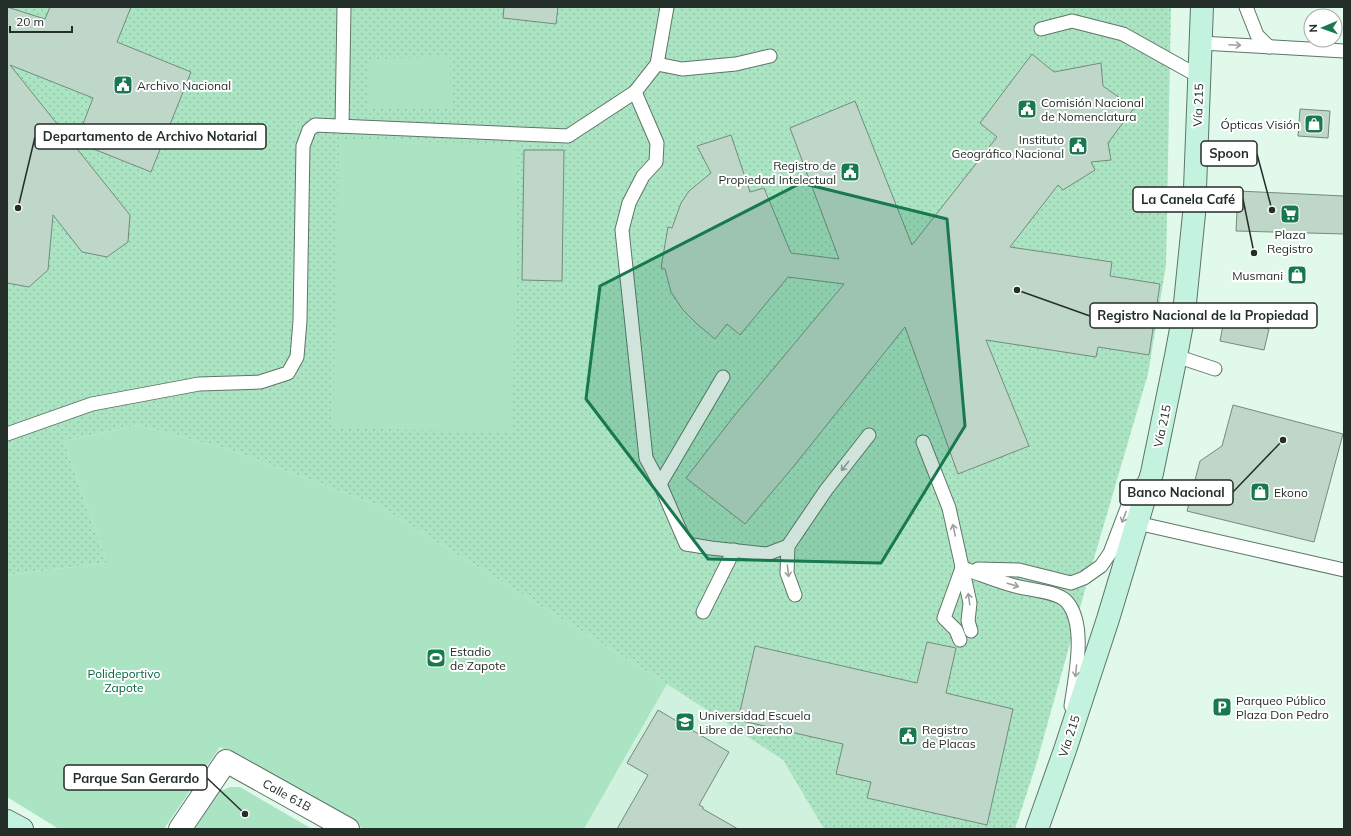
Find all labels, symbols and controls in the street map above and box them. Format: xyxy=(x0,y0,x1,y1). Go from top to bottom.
scale bar xyxy=(10,8,72,34)
north arrow xyxy=(1303,8,1343,48)
text: 20 m xyxy=(16,14,44,29)
text: N xyxy=(1306,24,1320,33)
one-way arrow xyxy=(1228,41,1241,49)
public building icon: Archivo Nacional xyxy=(112,74,134,96)
place label: Archivo Nacional xyxy=(137,78,231,93)
street label: Vía 215 xyxy=(1190,83,1206,127)
place label: Comisión Nacional de Nomenclatura xyxy=(1041,95,1144,124)
public building icon: Comisión Nacional de Nomenclatura xyxy=(1016,98,1038,120)
shop icon: Ópticas Visión xyxy=(1303,113,1325,135)
place label: Ópticas Visión xyxy=(1220,117,1300,132)
callout: Departamento de Archivo Notarial xyxy=(35,124,266,149)
text: Departamento de Archivo Notarial xyxy=(43,128,257,144)
place label: Instituto Geográfico Nacional xyxy=(951,132,1064,161)
public building icon: Instituto Geográfico Nacional xyxy=(1067,135,1089,157)
callout: Spoon xyxy=(1201,141,1257,166)
text: Spoon xyxy=(1209,145,1249,161)
place label: Registro de Propiedad Intelectual xyxy=(719,158,836,187)
public building icon: Registro de Propiedad Intelectual xyxy=(839,161,861,183)
callout: La Canela Café xyxy=(1133,187,1243,212)
text: La Canela Café xyxy=(1141,191,1235,207)
supermarket icon: Plaza Registro xyxy=(1279,203,1301,225)
place label: Plaza Registro xyxy=(1267,227,1313,256)
shop icon: Musmani xyxy=(1286,264,1308,286)
place label: Musmani xyxy=(1232,268,1283,283)
callout: Registro Nacional de la Propiedad xyxy=(1090,303,1317,328)
text: Registro Nacional de la Propiedad xyxy=(1097,307,1309,323)
street label: Vía 215 xyxy=(1150,403,1174,449)
one-way arrow xyxy=(841,460,850,471)
callout: Banco Nacional xyxy=(1120,480,1233,505)
shop icon: Ekono xyxy=(1249,481,1271,503)
text: Banco Nacional xyxy=(1127,484,1225,500)
place label: Ekono xyxy=(1274,485,1308,500)
one-way arrow xyxy=(1120,510,1128,522)
one-way arrow xyxy=(950,524,958,537)
one-way arrow xyxy=(785,564,792,577)
one-way arrow xyxy=(1006,582,1019,589)
one-way arrow xyxy=(965,593,973,606)
place label: Estadio de Zapote xyxy=(450,644,506,673)
sports icon: Estadio de Zapote xyxy=(425,647,447,669)
one-way arrow xyxy=(1072,664,1079,677)
park label: Polideportivo Zapote xyxy=(88,666,161,695)
place label: Parqueo Público Plaza Don Pedro xyxy=(1236,693,1329,722)
parking icon: Parqueo Público Plaza Don Pedro xyxy=(1211,696,1233,718)
place label: Universidad Escuela Libre de Derecho xyxy=(699,708,811,737)
school or university icon: Universidad Escuela Libre de Derecho xyxy=(674,711,696,733)
street label: Vía 215 xyxy=(1055,713,1083,759)
place label: Registro de Placas xyxy=(922,722,976,751)
public building icon: Registro de Placas xyxy=(897,725,919,747)
callout: Parque San Gerardo xyxy=(64,765,207,790)
text: Parque San Gerardo xyxy=(73,770,199,786)
street label: Calle 61B xyxy=(260,776,314,814)

